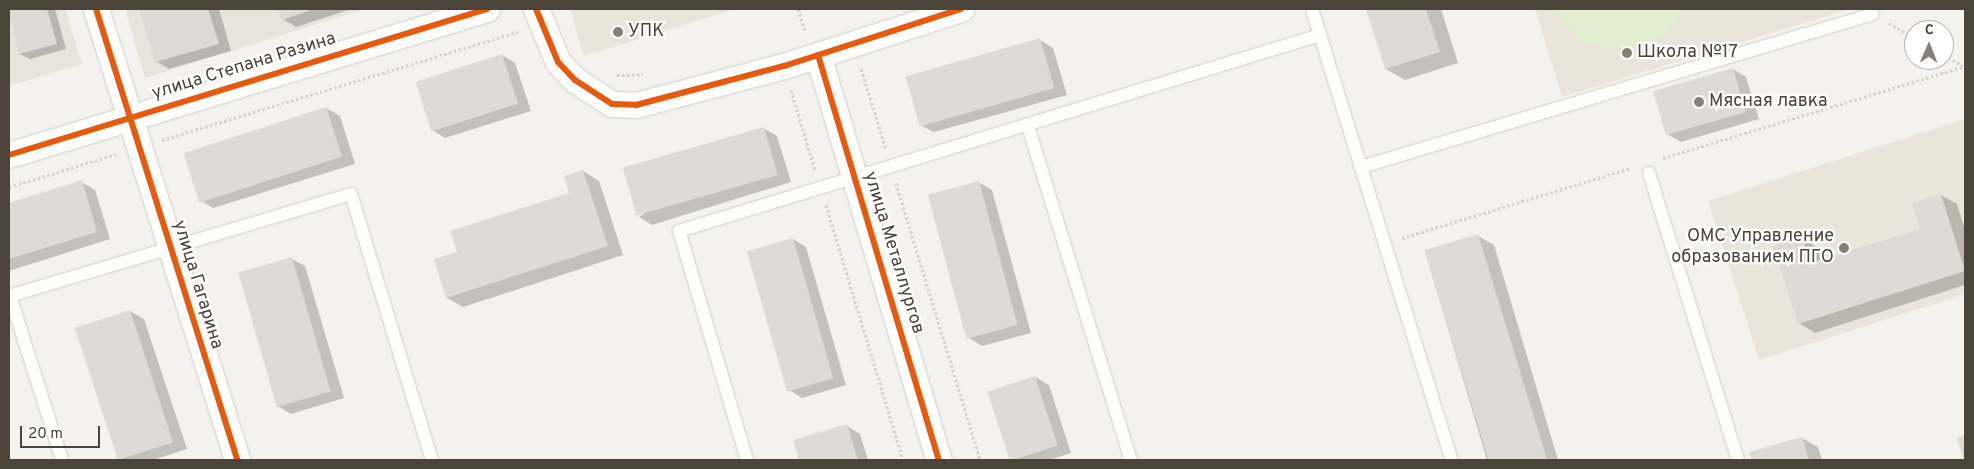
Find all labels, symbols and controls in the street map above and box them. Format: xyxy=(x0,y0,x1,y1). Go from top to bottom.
north arrow xyxy=(1904,20,1954,70)
place label: УПК xyxy=(628,21,664,43)
text: С xyxy=(1925,22,1934,39)
marker: УПК xyxy=(612,26,624,38)
street label: улица Степана Разина xyxy=(149,29,339,105)
place label: Школа №17 xyxy=(1637,42,1738,64)
marker: Школа №17 xyxy=(1621,47,1633,59)
place label: Мясная лавка xyxy=(1709,91,1827,113)
marker: Мясная лавка xyxy=(1693,96,1705,108)
street label: улица Металлургов xyxy=(858,169,928,337)
street label: улица Гагарина xyxy=(167,218,227,352)
place label: ОМС Управление образованием ПГО xyxy=(1671,227,1834,270)
marker: ОМС Управление образованием ПГО xyxy=(1838,242,1850,254)
scale bar xyxy=(22,416,102,448)
text: 20 m xyxy=(28,425,63,444)

